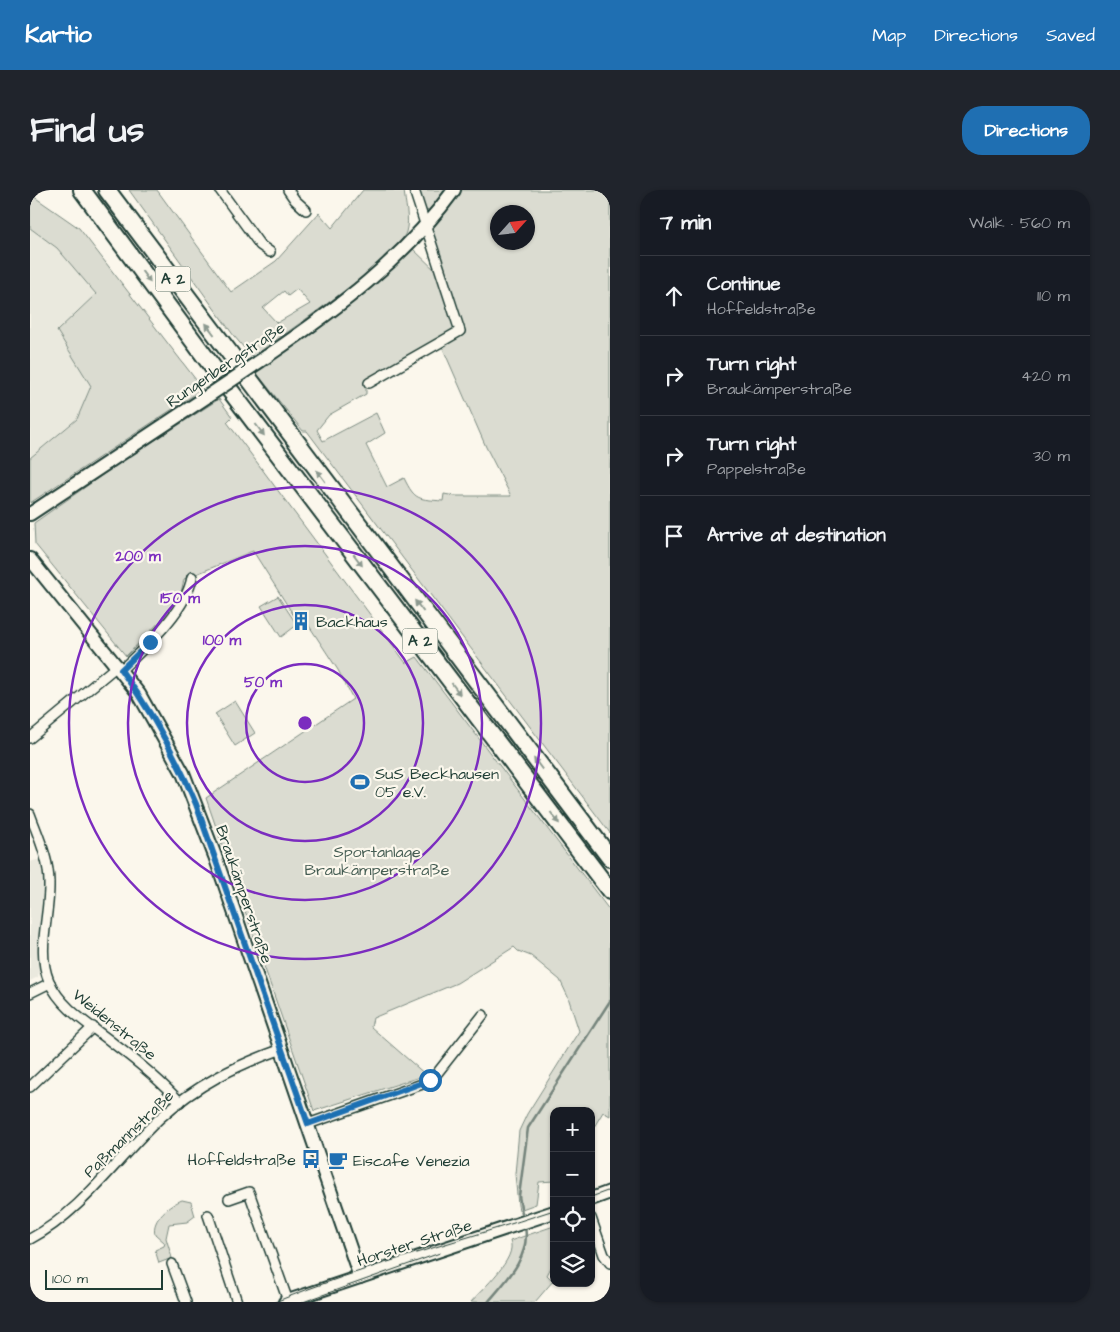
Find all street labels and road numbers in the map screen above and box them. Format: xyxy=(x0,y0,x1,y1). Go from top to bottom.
road number: A 2 xyxy=(156,266,190,292)
street label: Rungenbergstraße xyxy=(162,317,290,414)
road number: A 2 xyxy=(402,628,438,654)
street label: Braukämperstraße xyxy=(210,822,278,967)
street label: Weidenstraße xyxy=(68,984,161,1066)
street label: Paßmannstraße xyxy=(79,1085,179,1183)
street label: Horster Straße xyxy=(354,1214,475,1272)

